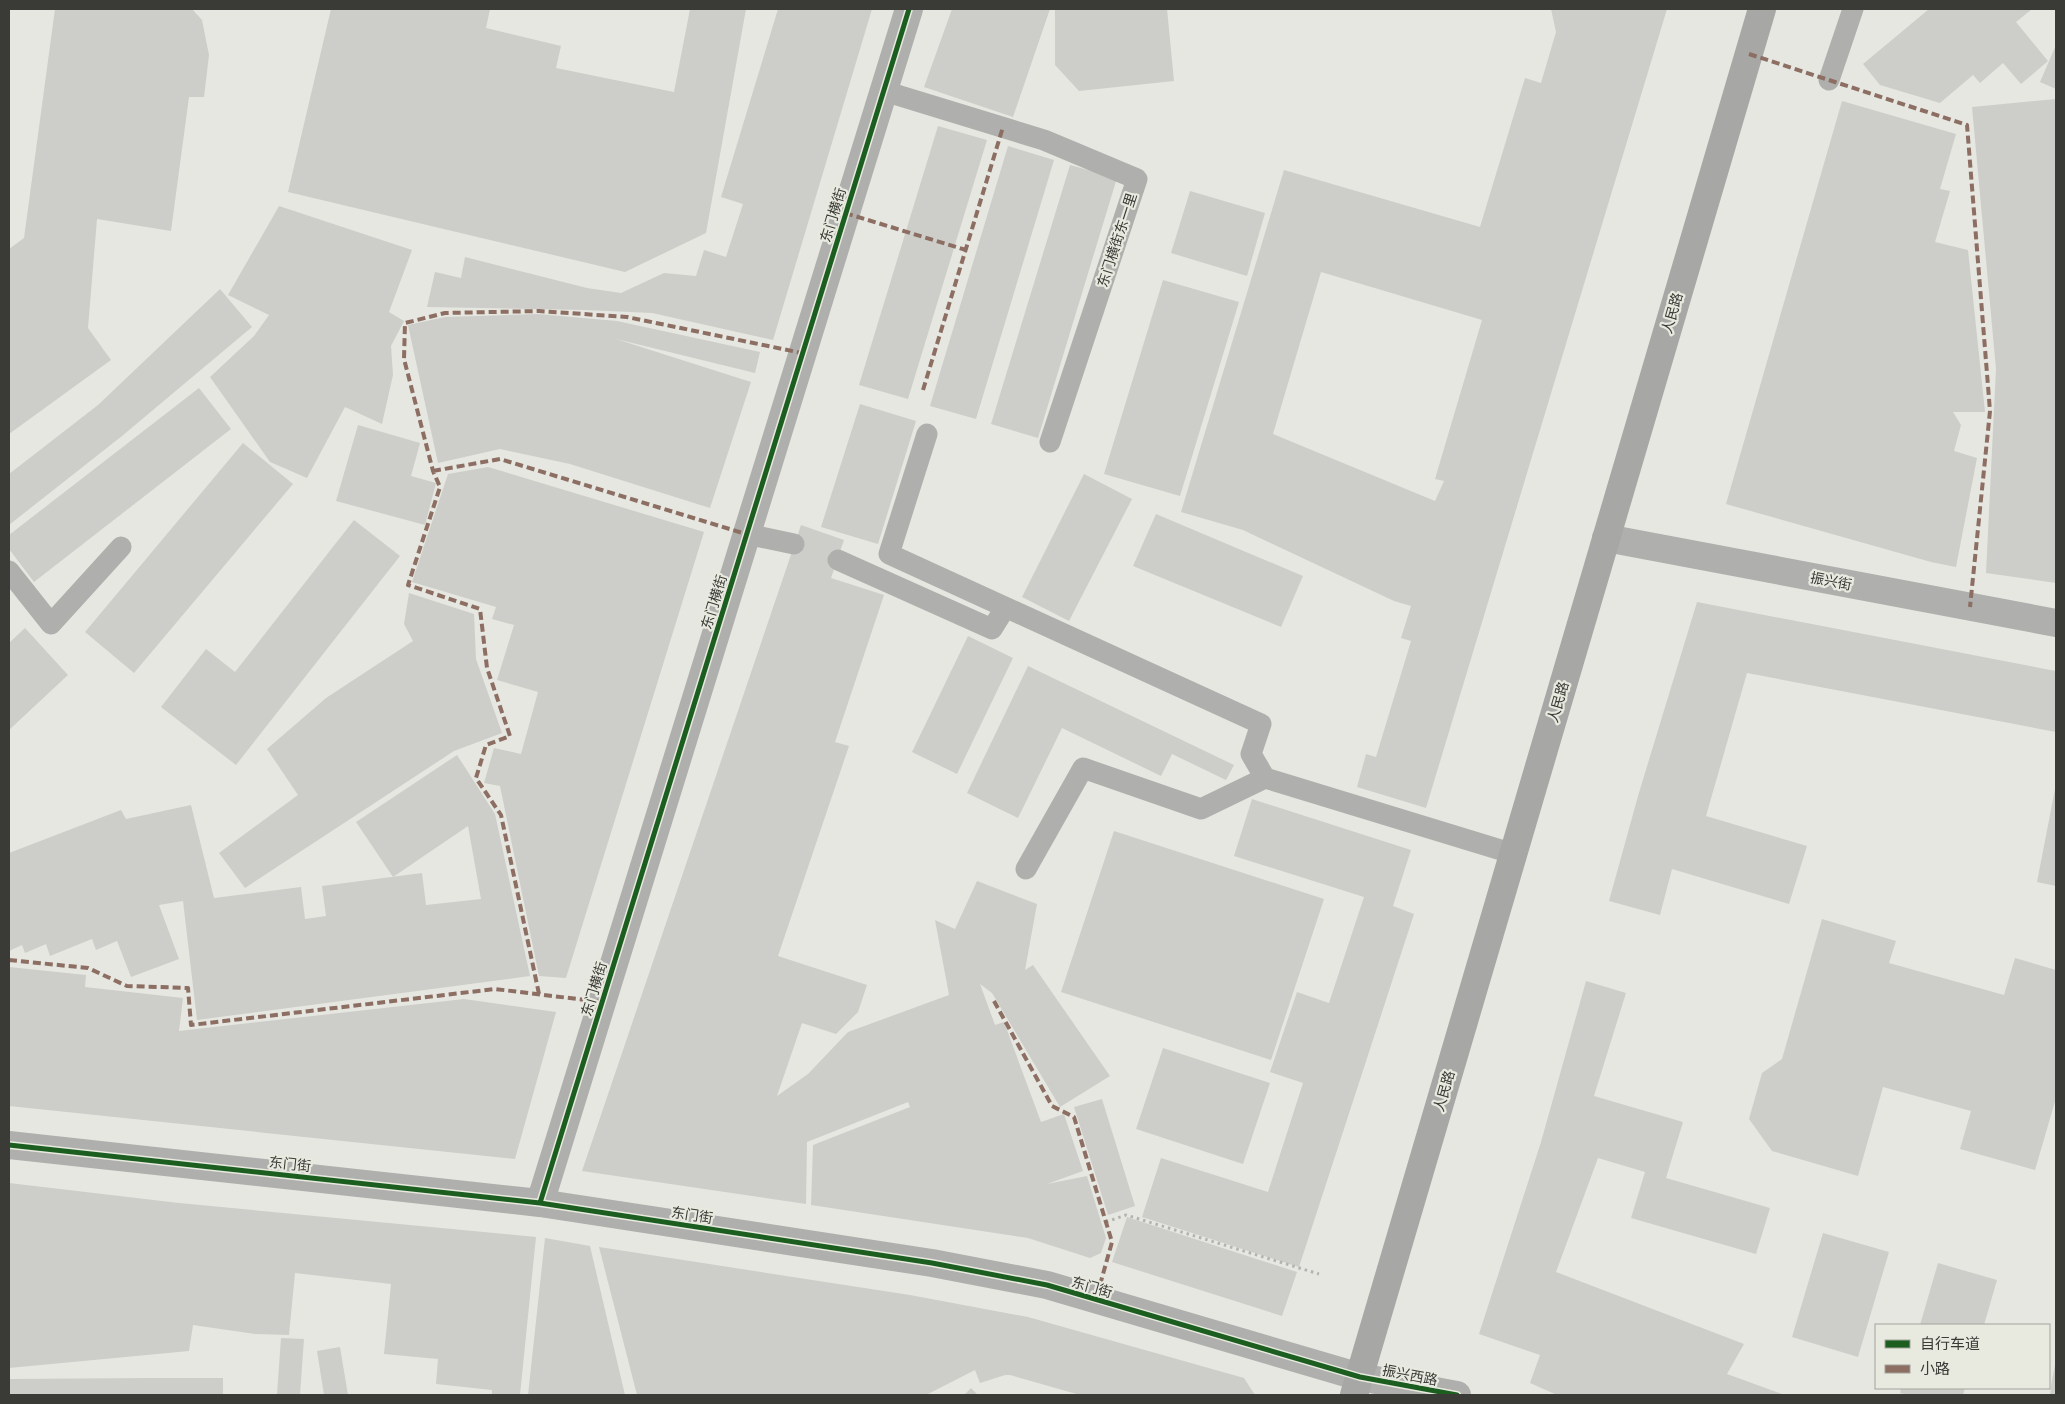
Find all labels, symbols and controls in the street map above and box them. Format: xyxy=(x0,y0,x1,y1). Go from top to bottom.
street label: 东门横街 xyxy=(815,185,851,245)
street label: 东门横街东一里 xyxy=(1092,190,1142,290)
street label: 人民路 xyxy=(1657,290,1687,336)
street label: 振兴街 xyxy=(1808,567,1854,595)
street label: 东门横街 xyxy=(696,572,732,632)
street label: 人民路 xyxy=(1543,679,1573,725)
street label: 东门横街 xyxy=(576,959,612,1019)
street label: 人民路 xyxy=(1429,1068,1459,1114)
street label: 东门街 xyxy=(268,1152,312,1176)
street label: 东门街 xyxy=(670,1202,714,1228)
street label: 东门街 xyxy=(1069,1272,1115,1302)
legend xyxy=(1875,1324,2050,1389)
text: 自行车道 xyxy=(1920,1333,1980,1354)
text: 小路 xyxy=(1920,1358,1950,1379)
street label: 振兴西路 xyxy=(1381,1360,1439,1390)

